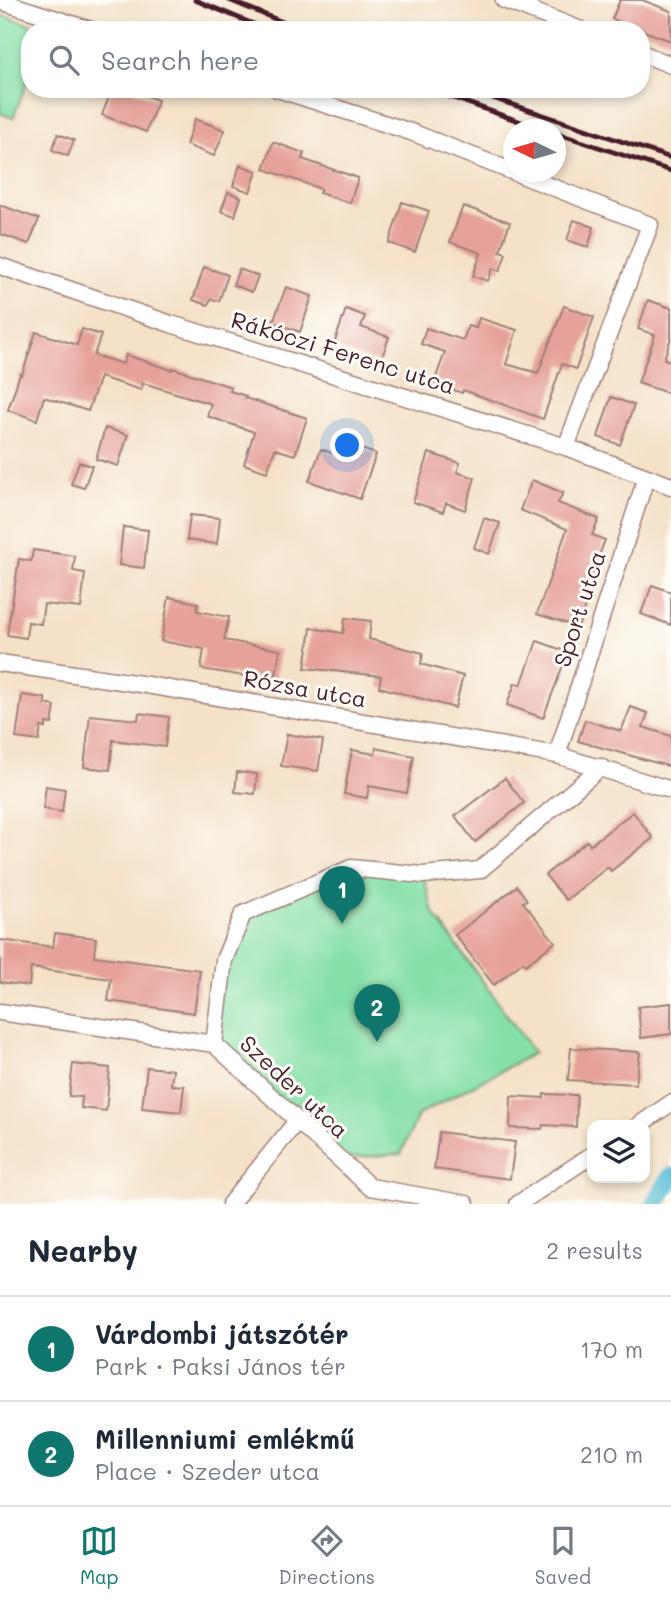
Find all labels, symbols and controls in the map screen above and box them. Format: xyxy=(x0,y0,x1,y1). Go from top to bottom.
search box xyxy=(21,21,650,98)
icon: search xyxy=(45,41,83,79)
text: Search here xyxy=(101,43,259,77)
north arrow xyxy=(503,119,566,182)
street label: Rákóczi Ferenc utca xyxy=(228,304,459,400)
your location xyxy=(330,428,364,462)
street label: Sport utca xyxy=(546,547,612,671)
street label: Rózsa utca xyxy=(241,662,369,714)
pin: 1 xyxy=(319,866,365,924)
pin: 2 xyxy=(354,984,400,1042)
street label: Szeder utca xyxy=(234,1028,355,1144)
map controls xyxy=(587,1120,650,1183)
button: layers xyxy=(587,1120,650,1183)
text: Nearby xyxy=(28,1230,138,1270)
text: 2 results xyxy=(546,1235,643,1265)
text: Várdombi játszótér xyxy=(95,1317,349,1351)
text: 1 xyxy=(46,1334,56,1364)
text: 170 m xyxy=(580,1334,643,1364)
text: Park · Paksi János tér xyxy=(95,1351,346,1381)
text: Millenniumi emlékmű xyxy=(95,1422,355,1456)
text: 2 xyxy=(45,1439,57,1469)
text: 210 m xyxy=(580,1439,643,1469)
text: Place · Szeder utca xyxy=(95,1456,320,1486)
tab: Map xyxy=(80,1522,119,1589)
tab: Directions xyxy=(278,1522,375,1589)
tab: Saved xyxy=(535,1522,591,1589)

